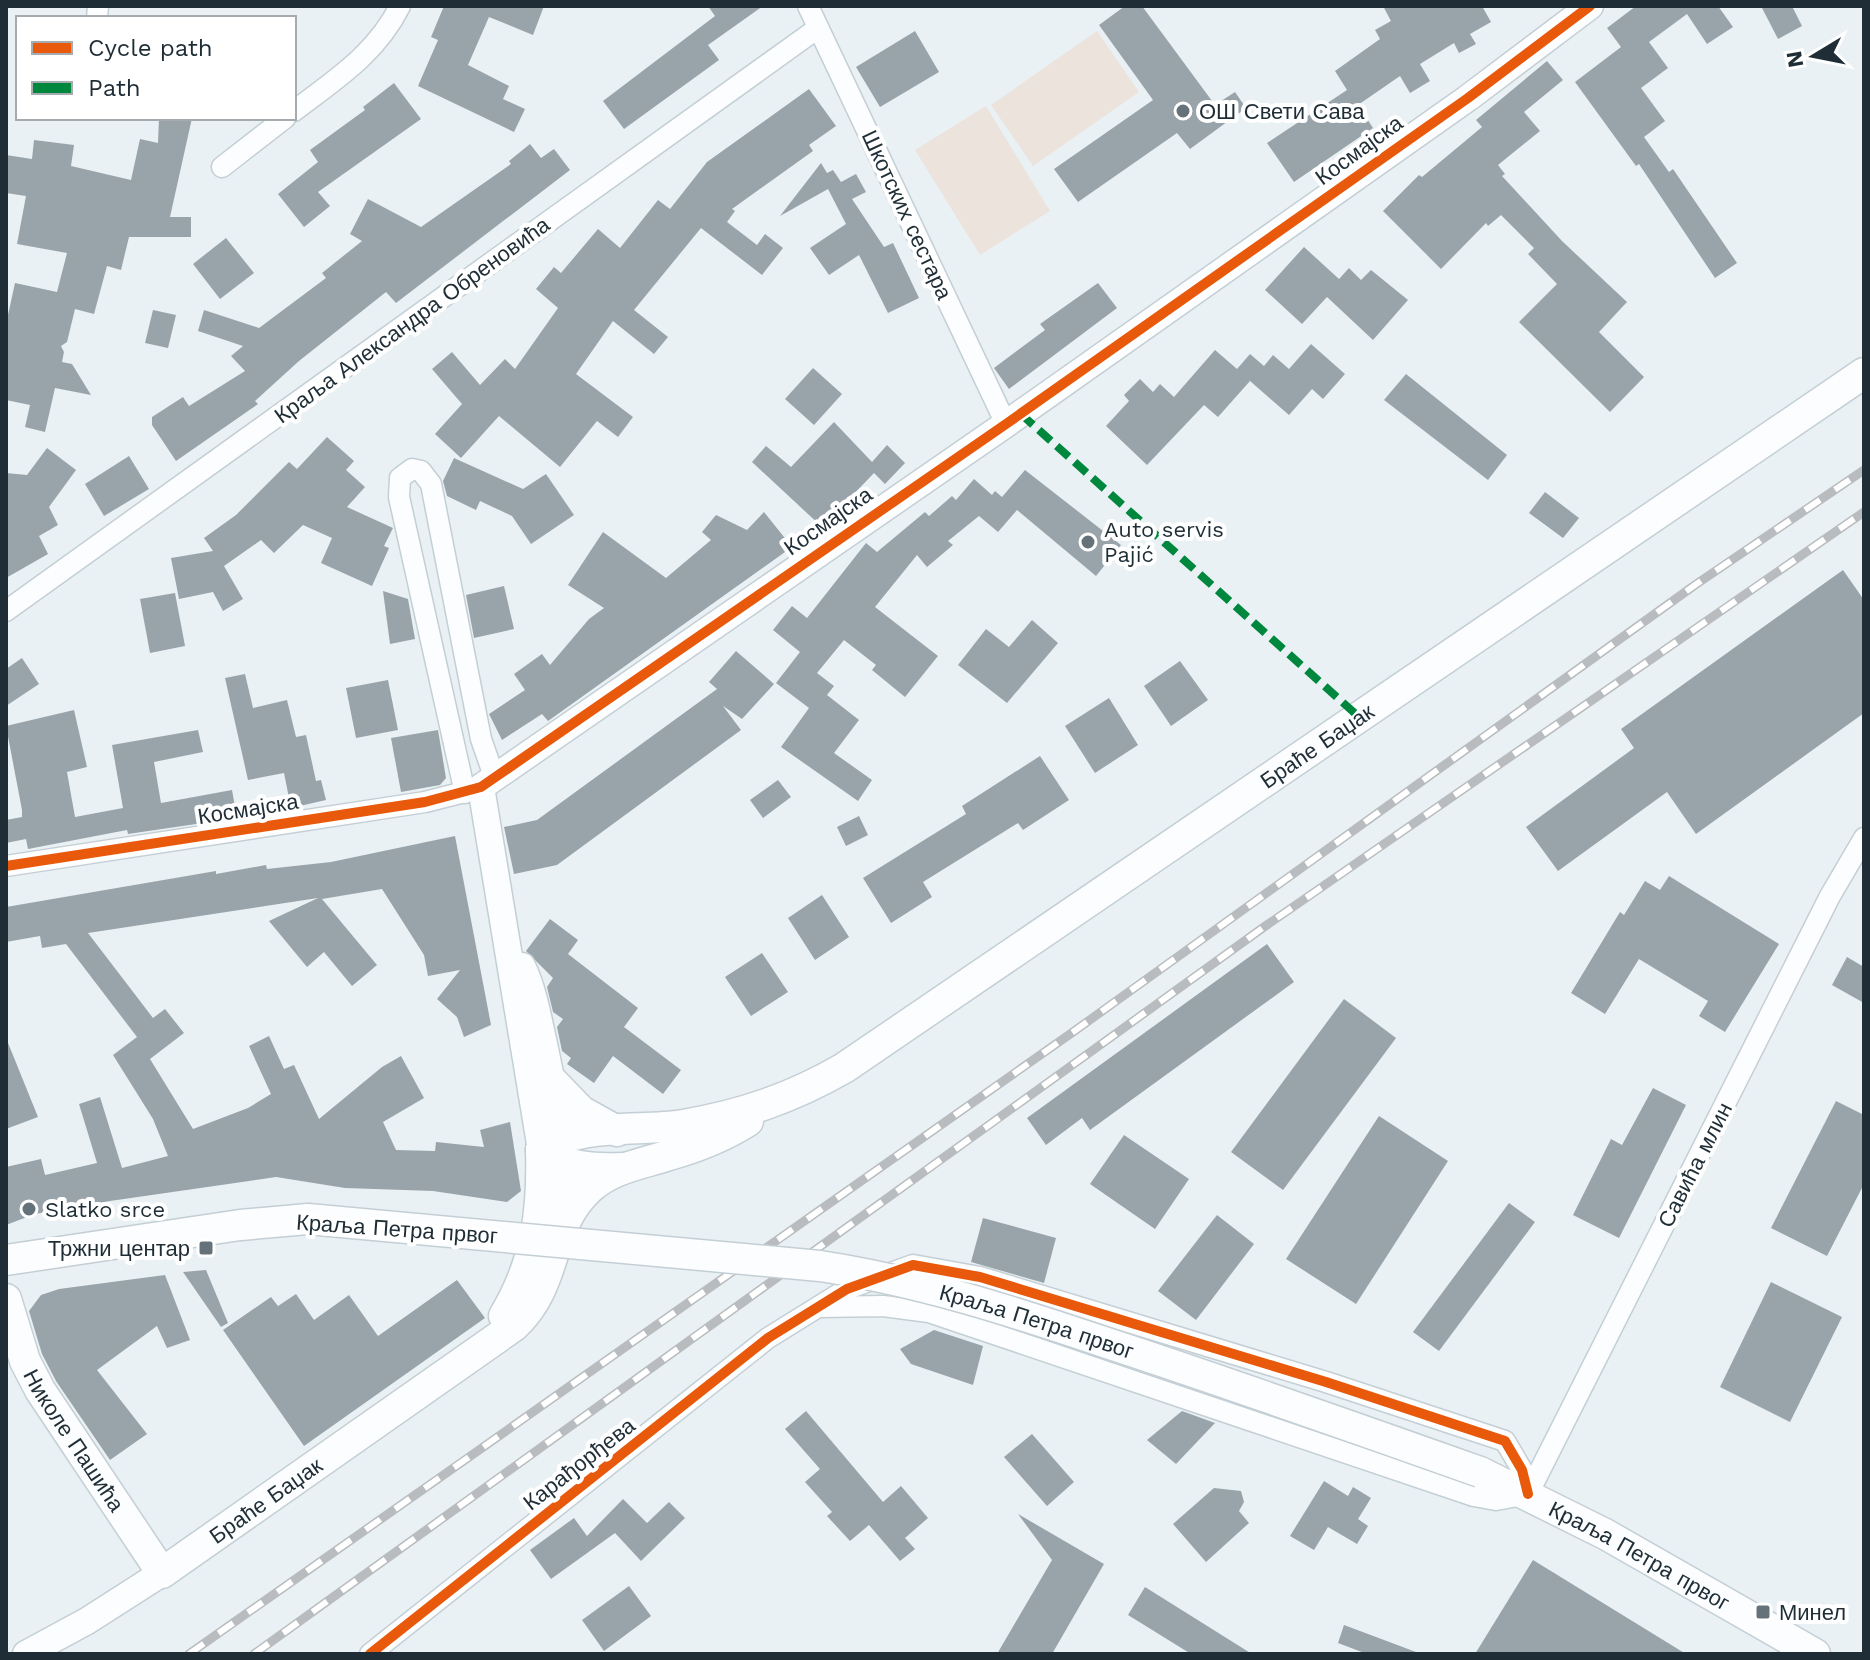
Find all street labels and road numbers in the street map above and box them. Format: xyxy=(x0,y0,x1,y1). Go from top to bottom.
street label: Космајска xyxy=(1311,110,1408,190)
street label: Шкотских сестара xyxy=(857,126,957,304)
street label: Краља Александра Обреновића xyxy=(270,211,555,428)
street label: Космајска xyxy=(779,481,877,560)
street label: Браће Баџак xyxy=(1255,698,1379,793)
street label: Космајска xyxy=(196,789,301,829)
street label: Савића млин xyxy=(1653,1098,1737,1232)
street label: Краља Петра првог xyxy=(295,1209,499,1249)
street label: Краља Петра првог xyxy=(937,1279,1137,1363)
street label: Николе Пашића xyxy=(19,1365,130,1517)
street label: Карађорђева xyxy=(518,1412,640,1515)
street label: Браће Баџак xyxy=(205,1452,327,1548)
street label: Краља Петра првог xyxy=(1545,1496,1734,1615)

